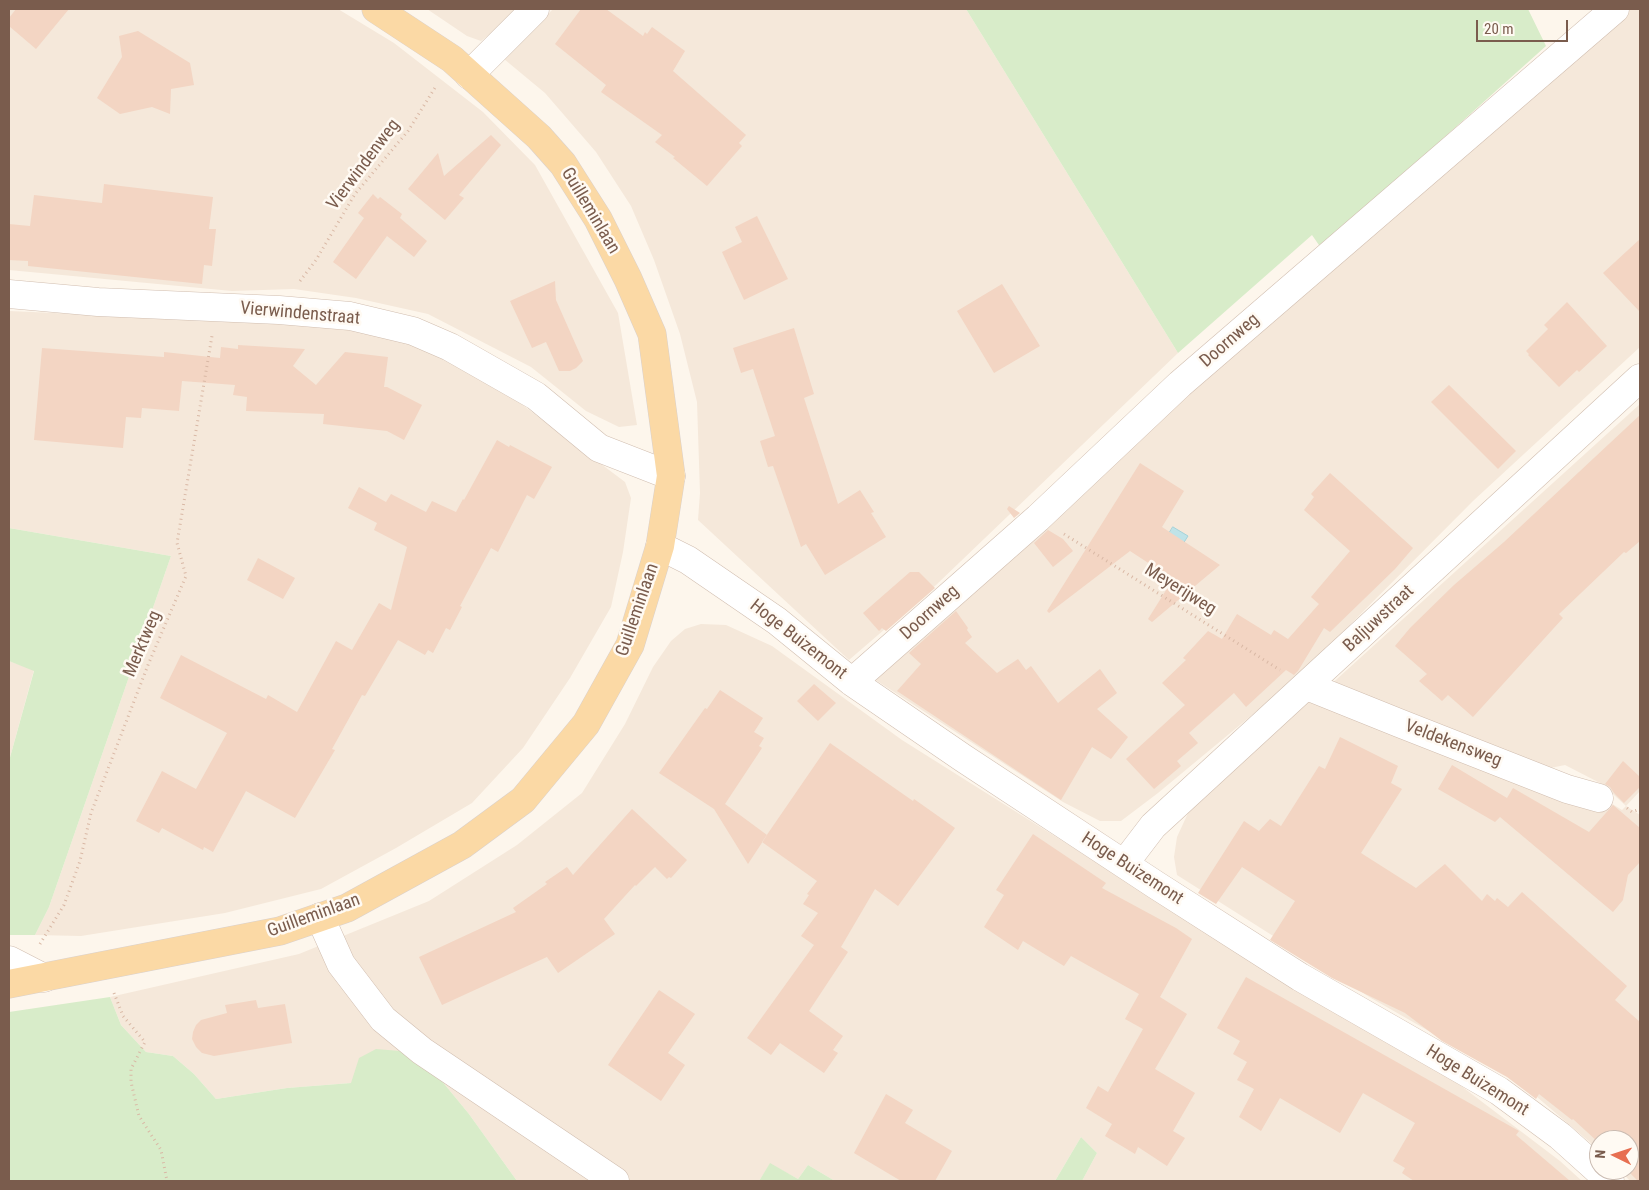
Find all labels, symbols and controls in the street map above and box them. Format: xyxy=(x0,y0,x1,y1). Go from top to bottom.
scale bar xyxy=(1479,10,1572,42)
text: 20 m xyxy=(1484,20,1514,38)
street label: Vierwindenweg xyxy=(323,115,405,215)
street label: Guilleminlaan xyxy=(556,164,624,258)
street label: Vierwindenstraat xyxy=(239,298,361,330)
street label: Doornweg xyxy=(1196,309,1264,373)
street label: Meyerijweg xyxy=(1140,560,1220,620)
street label: Guilleminlaan xyxy=(612,561,664,659)
street label: Doornweg xyxy=(896,581,964,645)
street label: Baljuwstraat xyxy=(1339,581,1419,657)
street label: Hoge Buizemont xyxy=(745,595,851,685)
street label: Merktweg xyxy=(119,608,167,680)
street label: Veldekensweg xyxy=(1402,716,1504,772)
street label: Hoge Buizemont xyxy=(1077,828,1187,910)
street label: Guilleminlaan xyxy=(265,889,363,943)
street label: Hoge Buizemont xyxy=(1422,1041,1532,1121)
north arrow xyxy=(1589,1130,1639,1180)
text: N xyxy=(1592,1149,1608,1159)

